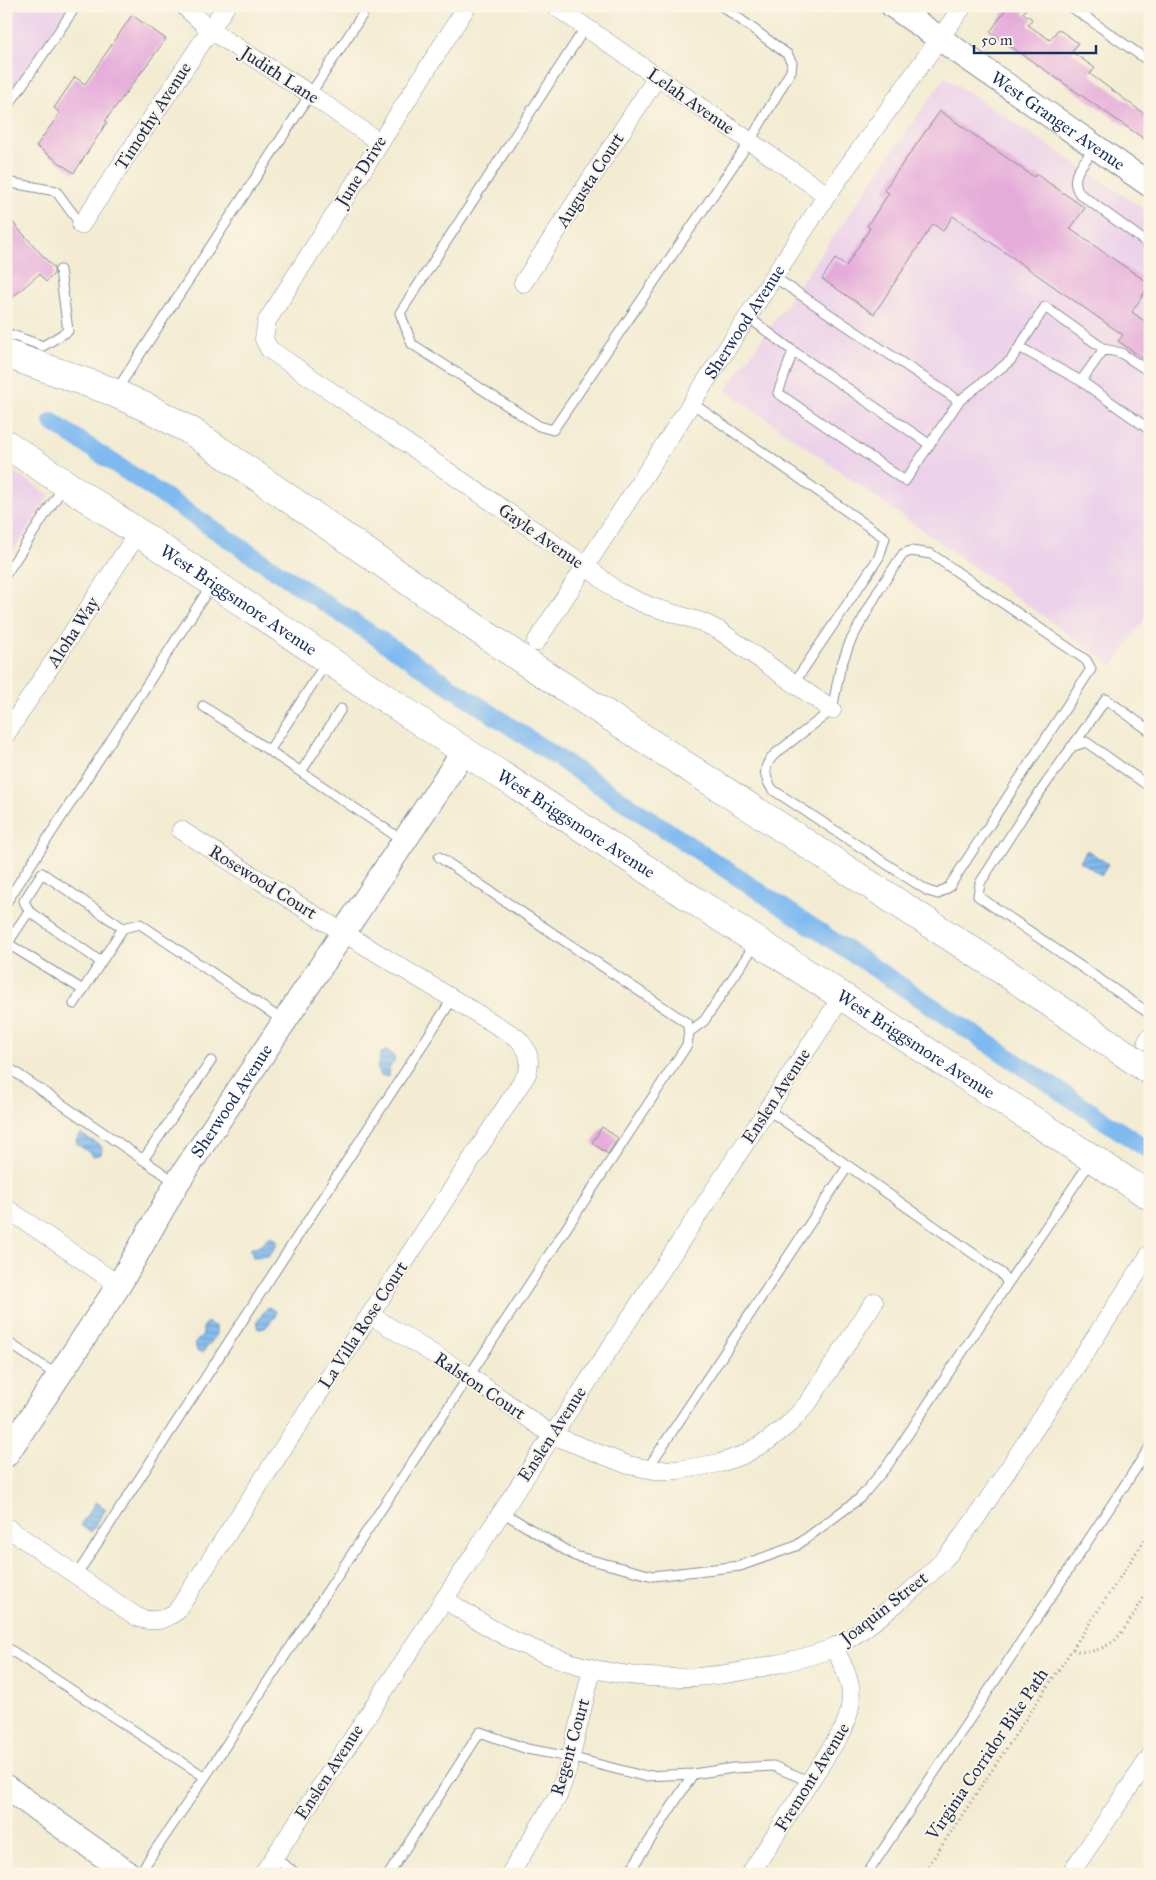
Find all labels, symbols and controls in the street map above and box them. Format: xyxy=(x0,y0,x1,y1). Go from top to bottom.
scale bar xyxy=(974,22,1096,54)
text: 50 m xyxy=(981,31,1013,49)
street label: Judith Lane xyxy=(235,41,323,109)
street label: Timothy Avenue xyxy=(110,58,196,174)
street label: Lelah Avenue xyxy=(643,63,739,139)
street label: West Granger Avenue xyxy=(987,67,1129,175)
street label: Augusta Court xyxy=(551,128,630,233)
street label: June Drive xyxy=(330,132,392,213)
street label: Sherwood Avenue xyxy=(699,261,790,383)
street label: Gayle Avenue xyxy=(494,499,588,573)
street label: West Briggsmore Avenue xyxy=(156,540,321,660)
street label: Aloha Way xyxy=(42,592,104,672)
street label: West Briggsmore Avenue xyxy=(493,764,659,883)
street label: Rosewood Court xyxy=(205,840,322,924)
street label: West Briggsmore Avenue xyxy=(833,985,999,1103)
street label: Sherwood Avenue xyxy=(186,1040,277,1162)
street label: Enslen Avenue xyxy=(737,1044,815,1148)
street label: La Villa Rose Court xyxy=(314,1257,413,1393)
street label: Ralston Court xyxy=(430,1347,530,1425)
street label: Enslen Avenue xyxy=(513,1382,591,1486)
street label: Joaquin Street xyxy=(834,1567,933,1651)
street label: Virginia Corridor Bike Path xyxy=(921,1664,1054,1846)
street label: Regent Court xyxy=(546,1695,595,1798)
street label: Fremont Avenue xyxy=(770,1719,854,1835)
street label: Enslen Avenue xyxy=(290,1720,368,1824)

